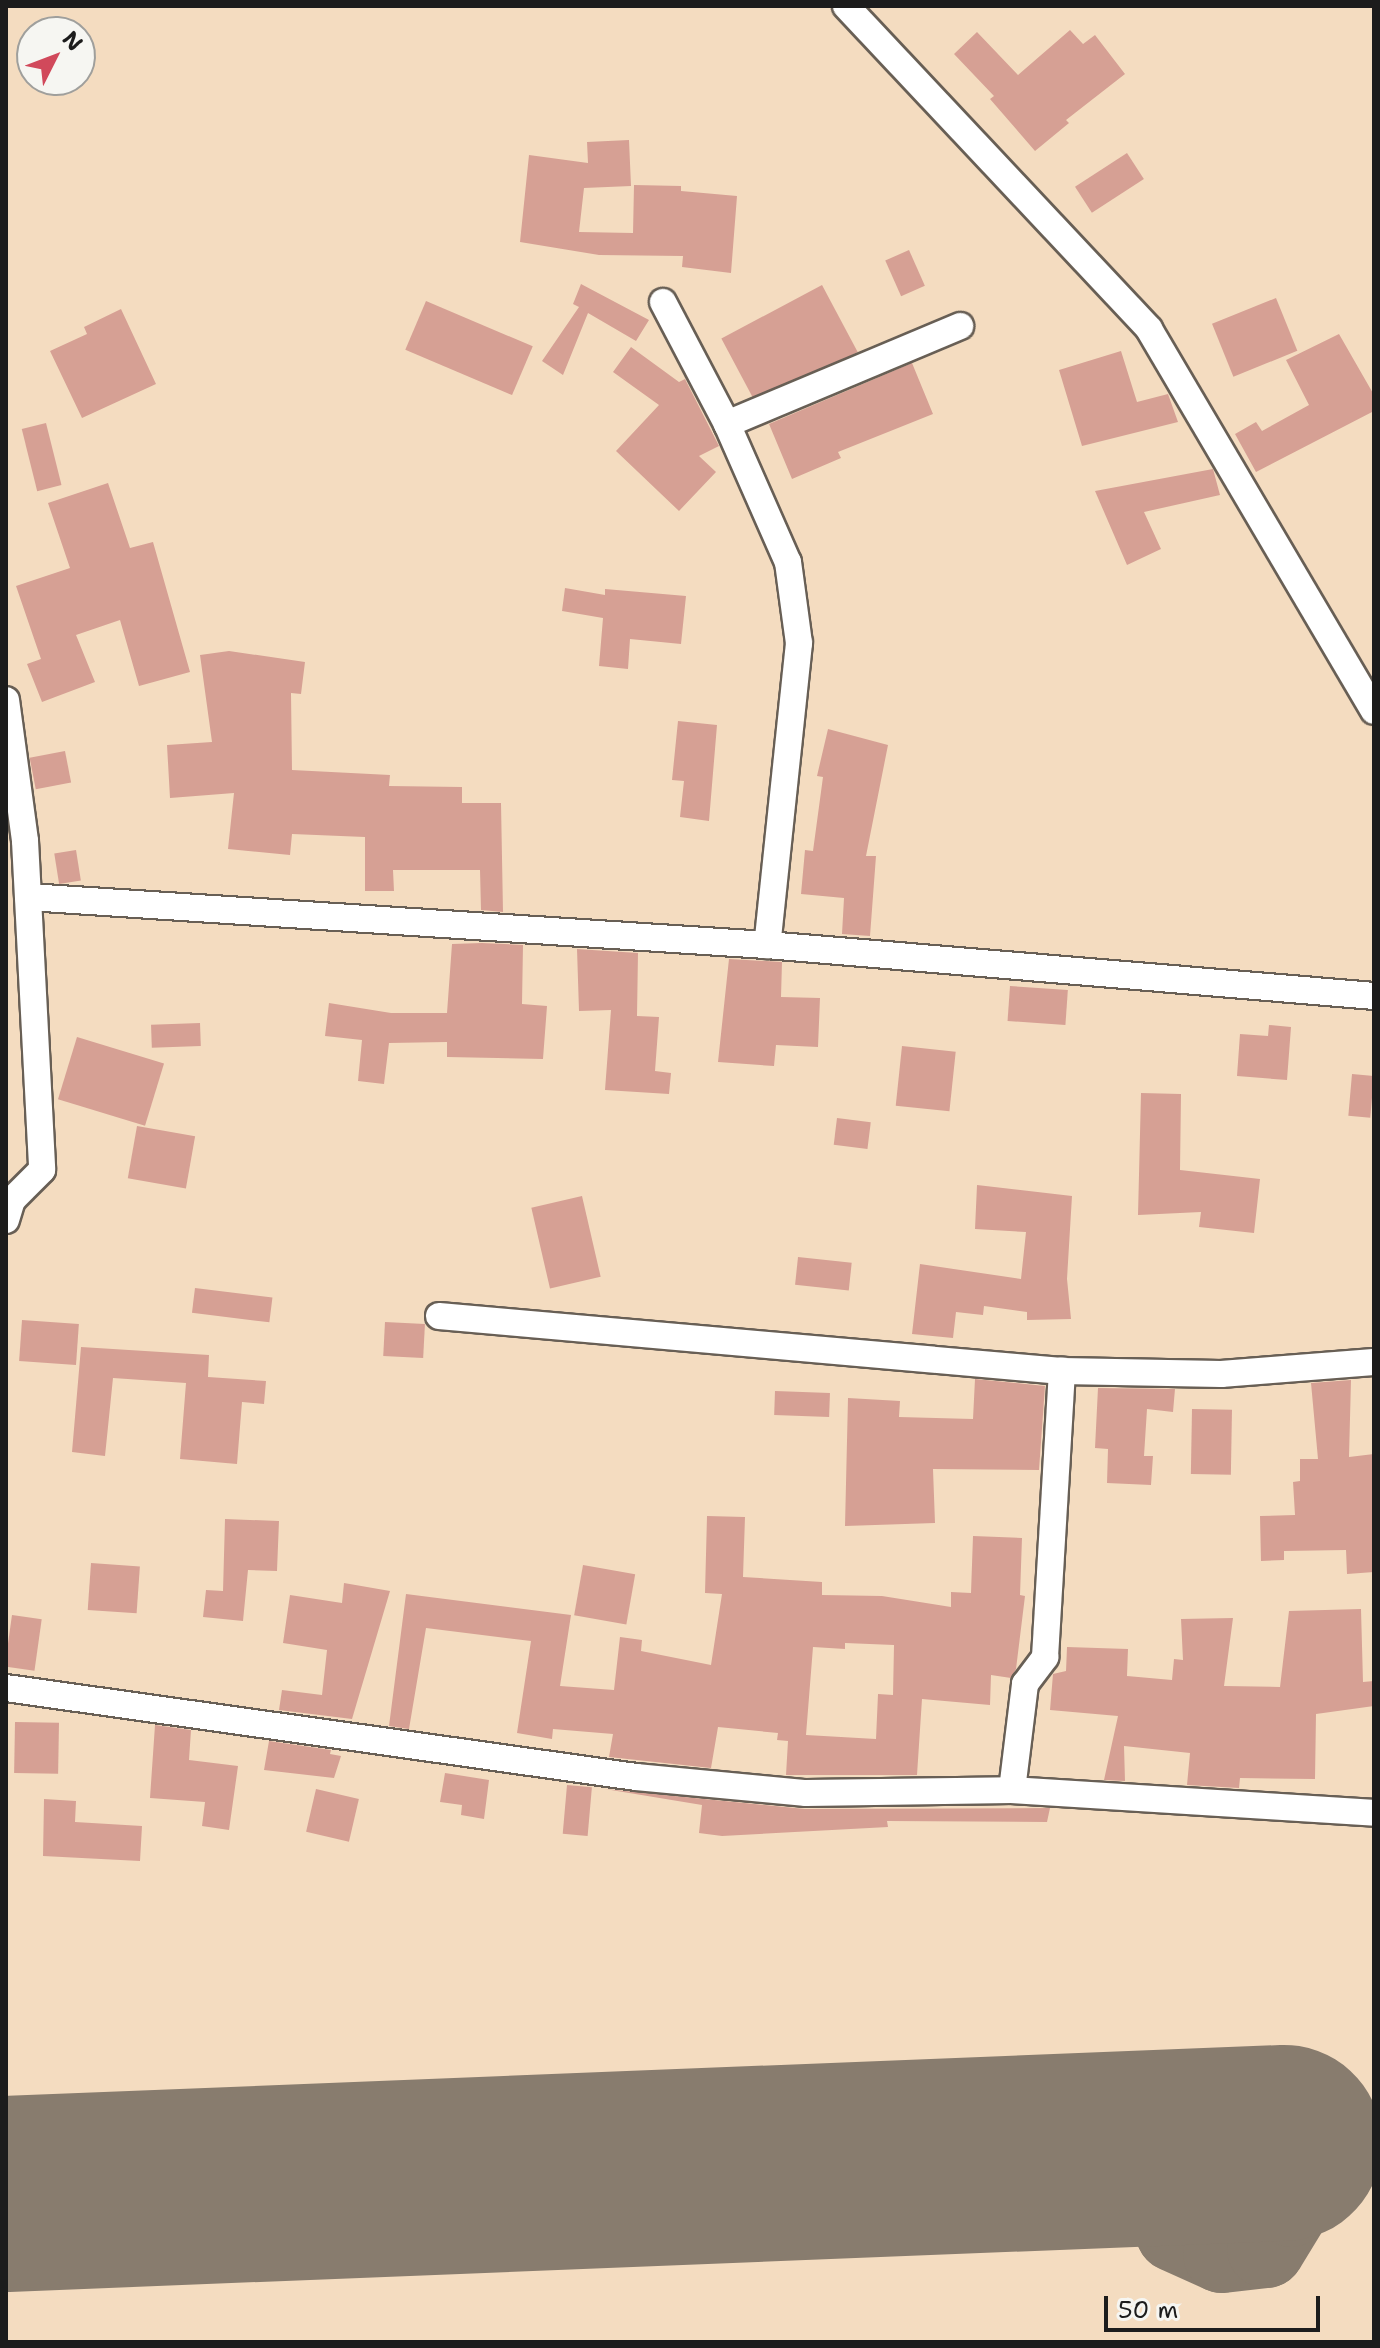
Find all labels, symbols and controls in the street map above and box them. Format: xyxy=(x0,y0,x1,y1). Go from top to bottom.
north arrow xyxy=(16,16,96,96)
text: N xyxy=(56,25,89,57)
scale bar xyxy=(1108,2280,1324,2330)
text: 50 m xyxy=(1118,2294,1178,2326)

